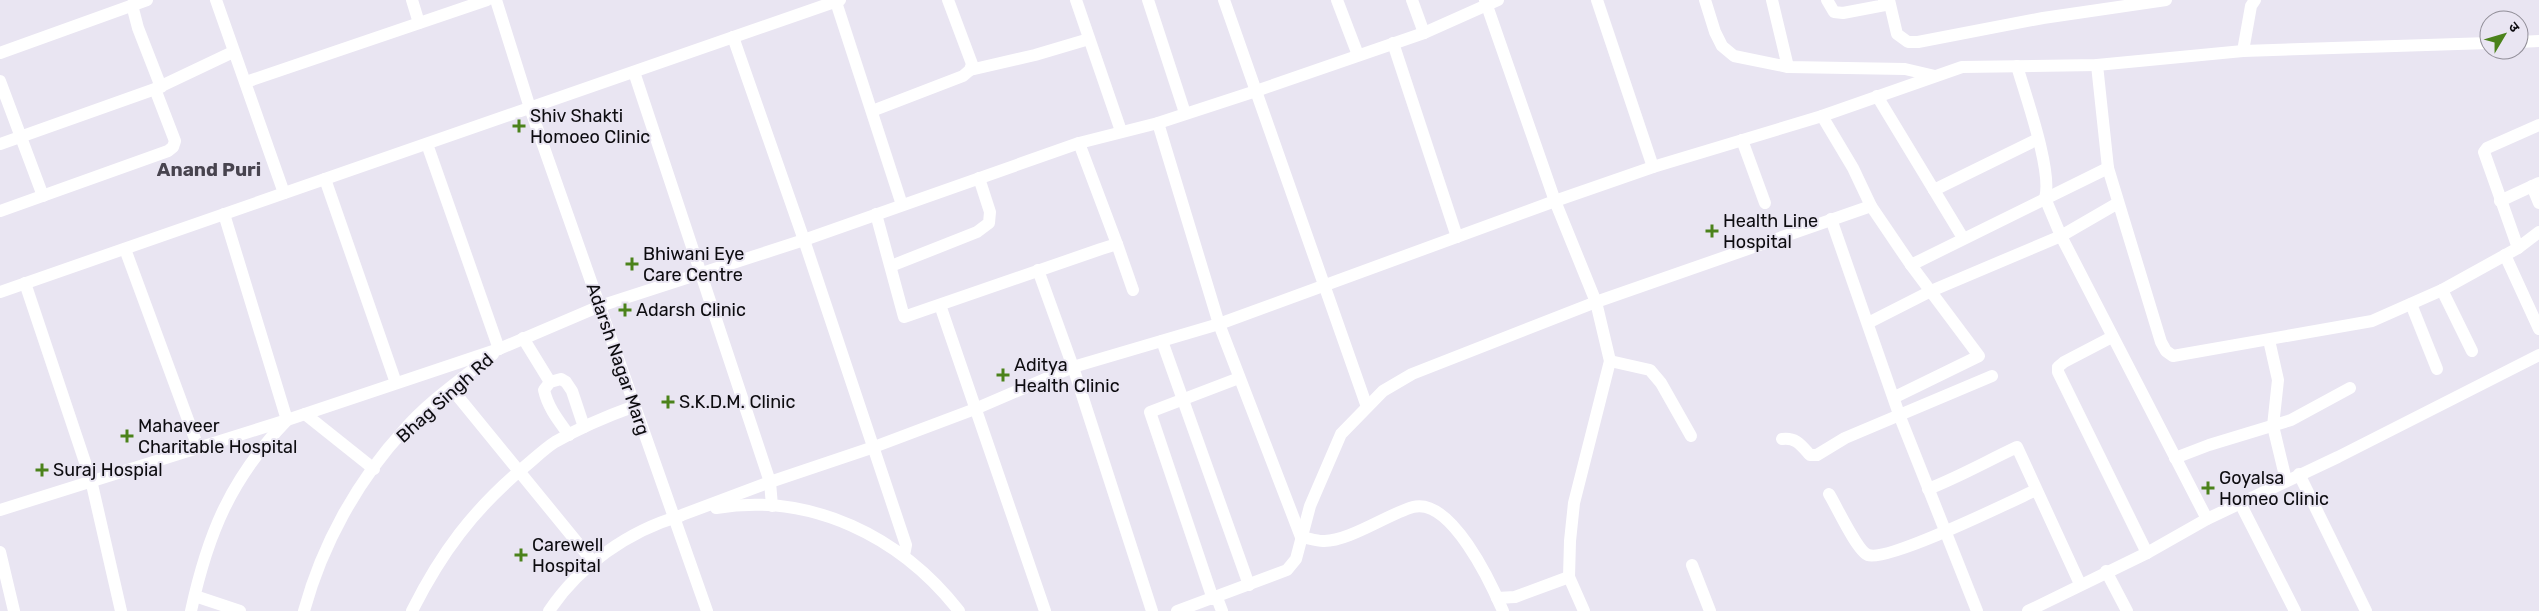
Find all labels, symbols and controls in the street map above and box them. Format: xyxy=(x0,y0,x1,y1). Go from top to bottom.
north arrow xyxy=(2479,10,2529,60)
text: उ xyxy=(2505,19,2524,36)
place label: Shiv Shakti Homoeo Clinic xyxy=(530,105,650,148)
marker: Shiv Shakti Homoeo Clinic xyxy=(512,119,526,133)
district label: Anand Puri xyxy=(157,158,261,181)
place label: Health Line Hospital xyxy=(1723,210,1818,253)
marker: Health Line Hospital xyxy=(1705,224,1719,238)
place label: Bhiwani Eye Care Centre xyxy=(643,243,744,286)
marker: Bhiwani Eye Care Centre xyxy=(625,257,639,271)
street label: Adarsh Nagar Marg xyxy=(582,280,654,438)
place label: Adarsh Clinic xyxy=(636,299,746,321)
marker: Adarsh Clinic xyxy=(618,303,632,317)
street label: Bhag Singh Rd xyxy=(392,349,498,447)
place label: Aditya Health Clinic xyxy=(1014,354,1120,397)
marker: Aditya Health Clinic xyxy=(996,368,1010,382)
place label: S.K.D.M. Clinic xyxy=(679,391,795,413)
marker: S.K.D.M. Clinic xyxy=(661,395,675,409)
place label: Mahaveer Charitable Hospital xyxy=(138,415,297,458)
marker: Mahaveer Charitable Hospital xyxy=(120,429,134,443)
place label: Suraj Hospial xyxy=(53,459,163,481)
marker: Suraj Hospial xyxy=(35,463,49,477)
place label: Goyalsa Homeo Clinic xyxy=(2219,467,2329,510)
marker: Goyalsa Homeo Clinic xyxy=(2201,481,2215,495)
place label: Carewell Hospital xyxy=(532,534,603,577)
marker: Carewell Hospital xyxy=(514,548,528,562)

